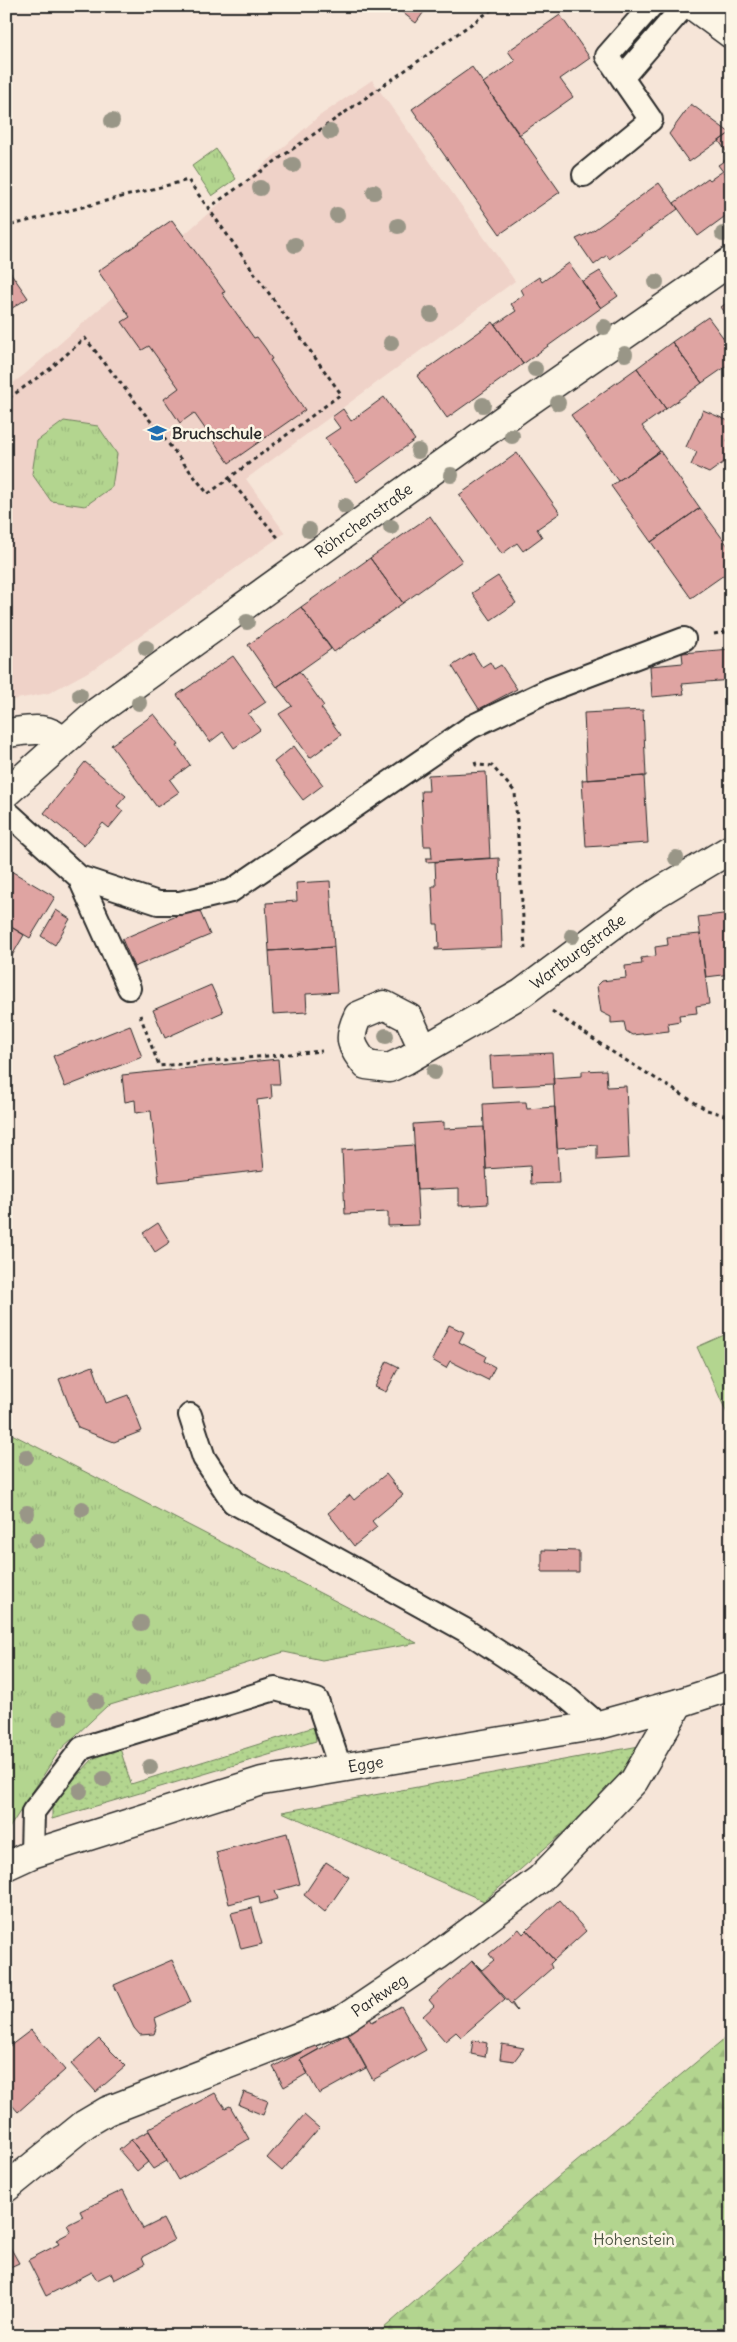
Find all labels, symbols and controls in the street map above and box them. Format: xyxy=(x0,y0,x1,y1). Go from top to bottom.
school or university icon: Bruchschule xyxy=(146,422,168,444)
place label: Bruchschule xyxy=(172,423,262,443)
street label: Röhrchenstraße xyxy=(311,478,416,562)
street label: Wartburgstraße xyxy=(526,909,629,994)
street label: Egge xyxy=(346,1751,385,1777)
street label: Parkweg xyxy=(347,1969,411,2021)
park label: Hohenstein xyxy=(593,2229,675,2249)

